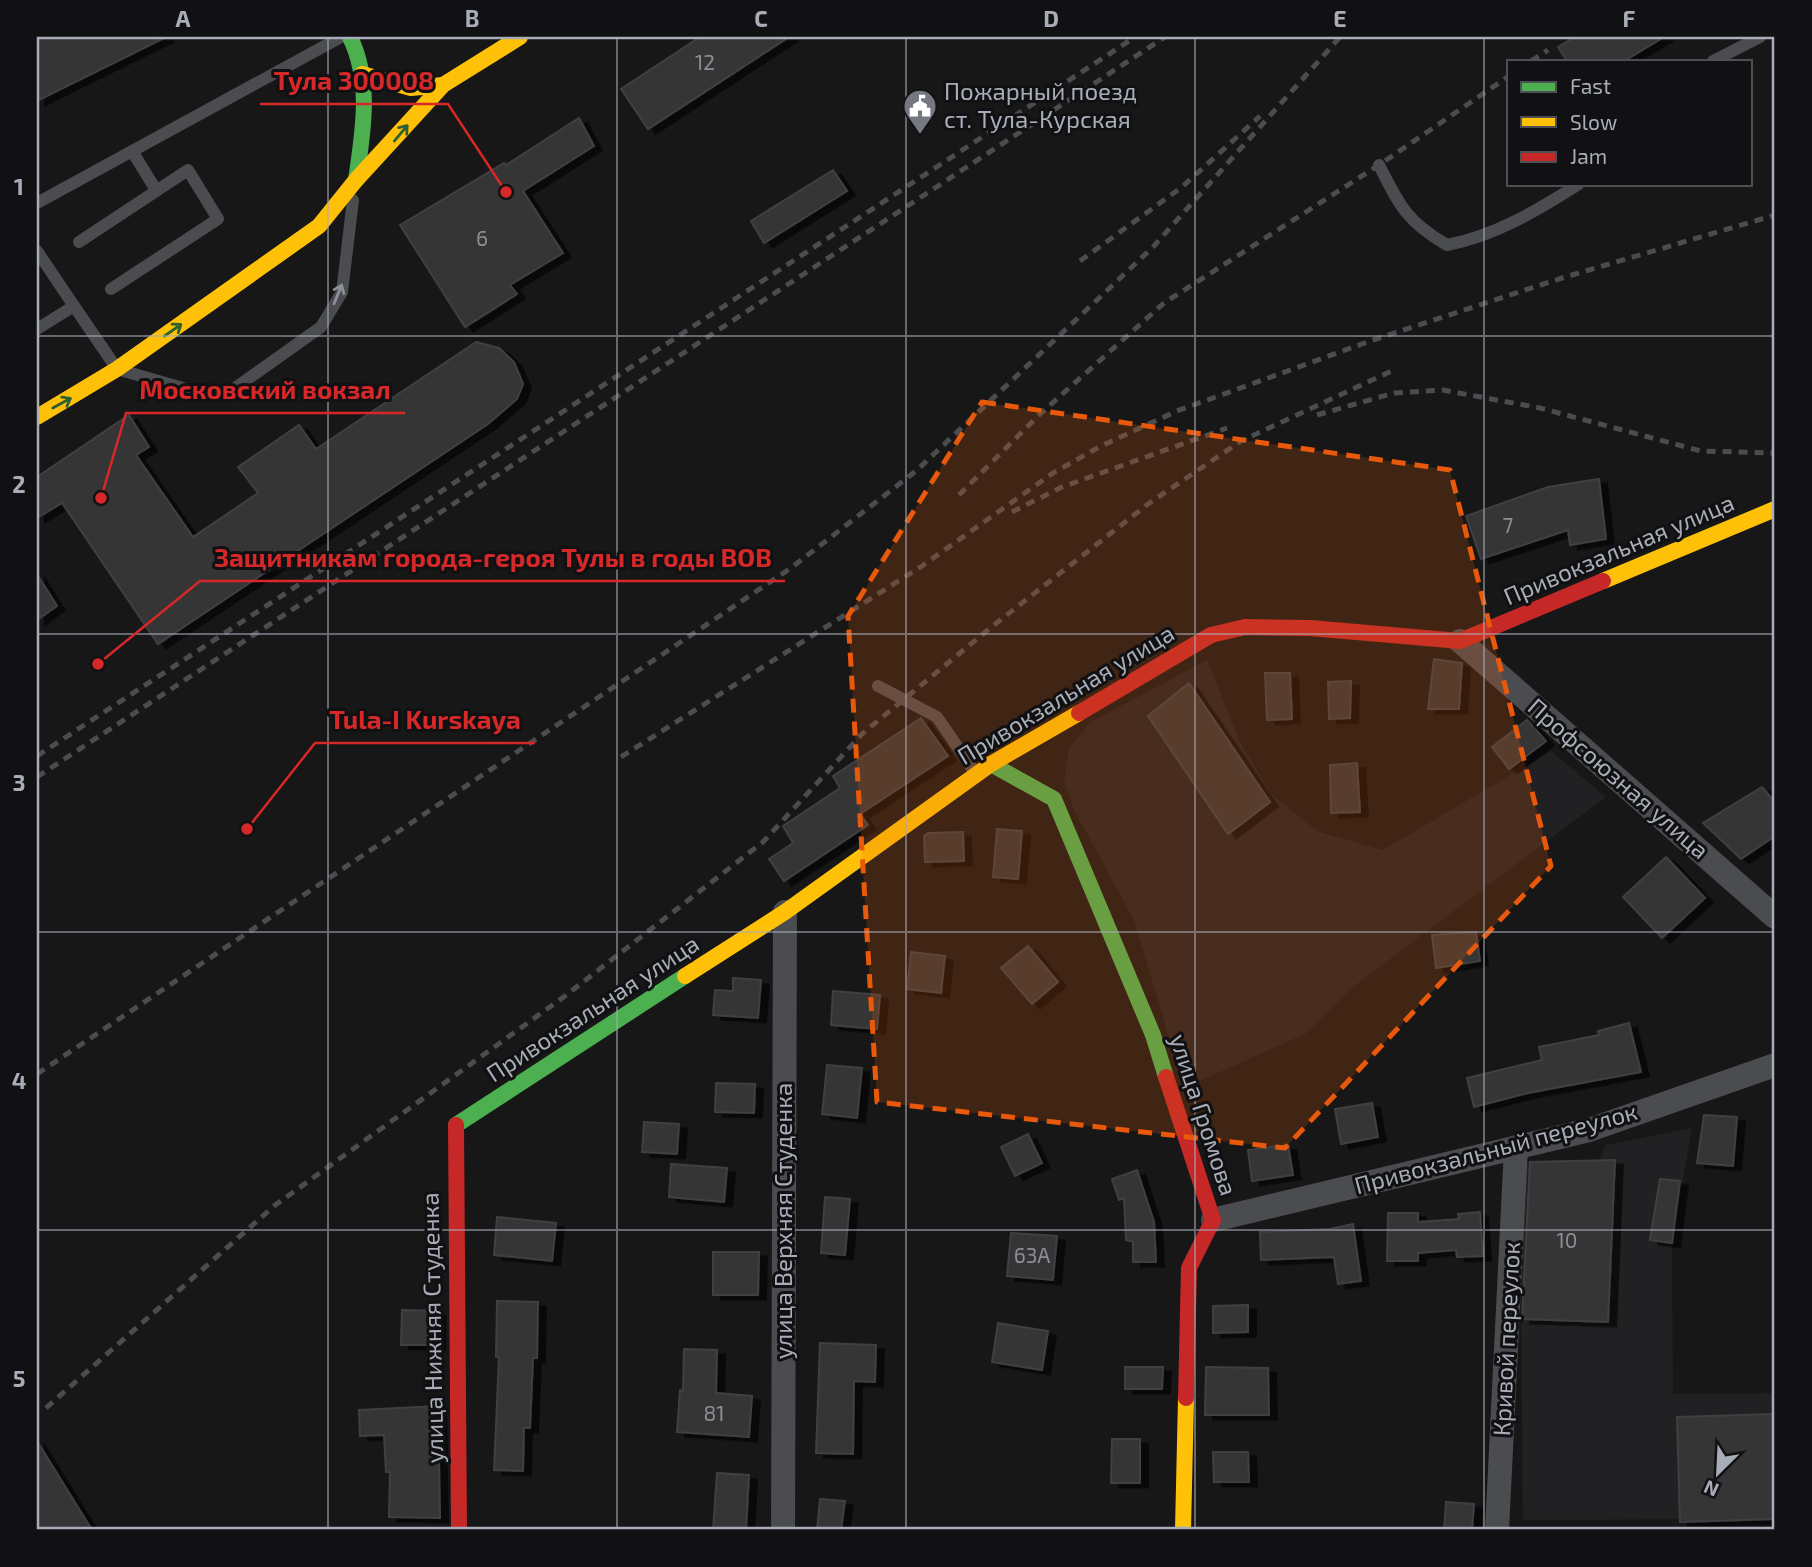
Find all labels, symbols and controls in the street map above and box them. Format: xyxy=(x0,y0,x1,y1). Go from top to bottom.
text: A xyxy=(175,4,191,32)
text: B xyxy=(465,4,479,32)
text: C xyxy=(754,4,768,32)
text: D xyxy=(1043,4,1059,32)
text: E xyxy=(1333,4,1347,32)
text: F xyxy=(1623,4,1636,32)
house number: 12 xyxy=(695,49,715,74)
callout: Тула 300008 xyxy=(260,57,448,104)
legend xyxy=(1507,60,1752,186)
text: Тула 300008 xyxy=(274,64,434,95)
text: Fast xyxy=(1570,73,1611,98)
place label: Пожарный поезд ст. Тула-Курская xyxy=(944,76,1137,134)
public building icon: Пожарный поезд ст. Тула-Курская xyxy=(901,87,939,136)
text: Slow xyxy=(1570,109,1617,134)
one-way arrow xyxy=(393,125,409,143)
text: Jam xyxy=(1570,143,1607,168)
text: 1 xyxy=(14,172,24,200)
house number: 6 xyxy=(476,225,488,250)
one-way arrow xyxy=(333,284,346,306)
one-way arrow xyxy=(163,322,182,337)
callout: Московский вокзал xyxy=(126,366,405,413)
text: Московский вокзал xyxy=(139,373,391,404)
one-way arrow xyxy=(52,396,72,410)
text: 2 xyxy=(12,470,26,498)
street label: Привокзальная улица xyxy=(1499,487,1738,611)
house number: 7 xyxy=(1503,512,1514,537)
callout: Защитникам города-героя Тулы в годы ВОВ xyxy=(200,534,785,581)
text: Защитникам города-героя Тулы в годы ВОВ xyxy=(214,541,772,572)
street label: Привокзальная улица xyxy=(952,618,1179,771)
street label: Профсоюзная улица xyxy=(1522,691,1715,865)
callout: Tula-I Kurskaya xyxy=(315,696,535,743)
text: Tula-I Kurskaya xyxy=(329,703,521,735)
text: 3 xyxy=(12,768,26,796)
street label: Привокзальная улица xyxy=(480,928,704,1088)
street label: улица Громова xyxy=(1164,1030,1244,1199)
text: 4 xyxy=(12,1066,26,1094)
street label: улица Верхняя Cтуденка xyxy=(768,1083,798,1359)
street label: Привокзальный переулок xyxy=(1351,1096,1640,1200)
street label: улица Нижняя Cтуденкa xyxy=(415,1192,449,1464)
house number: 10 xyxy=(1556,1227,1578,1252)
street label: Кривой переулок xyxy=(1486,1241,1526,1437)
house number: 63А xyxy=(1014,1242,1050,1267)
text: 5 xyxy=(13,1364,25,1392)
house number: 81 xyxy=(703,1400,725,1425)
north arrow xyxy=(1682,1438,1752,1508)
text: N xyxy=(1700,1476,1722,1502)

